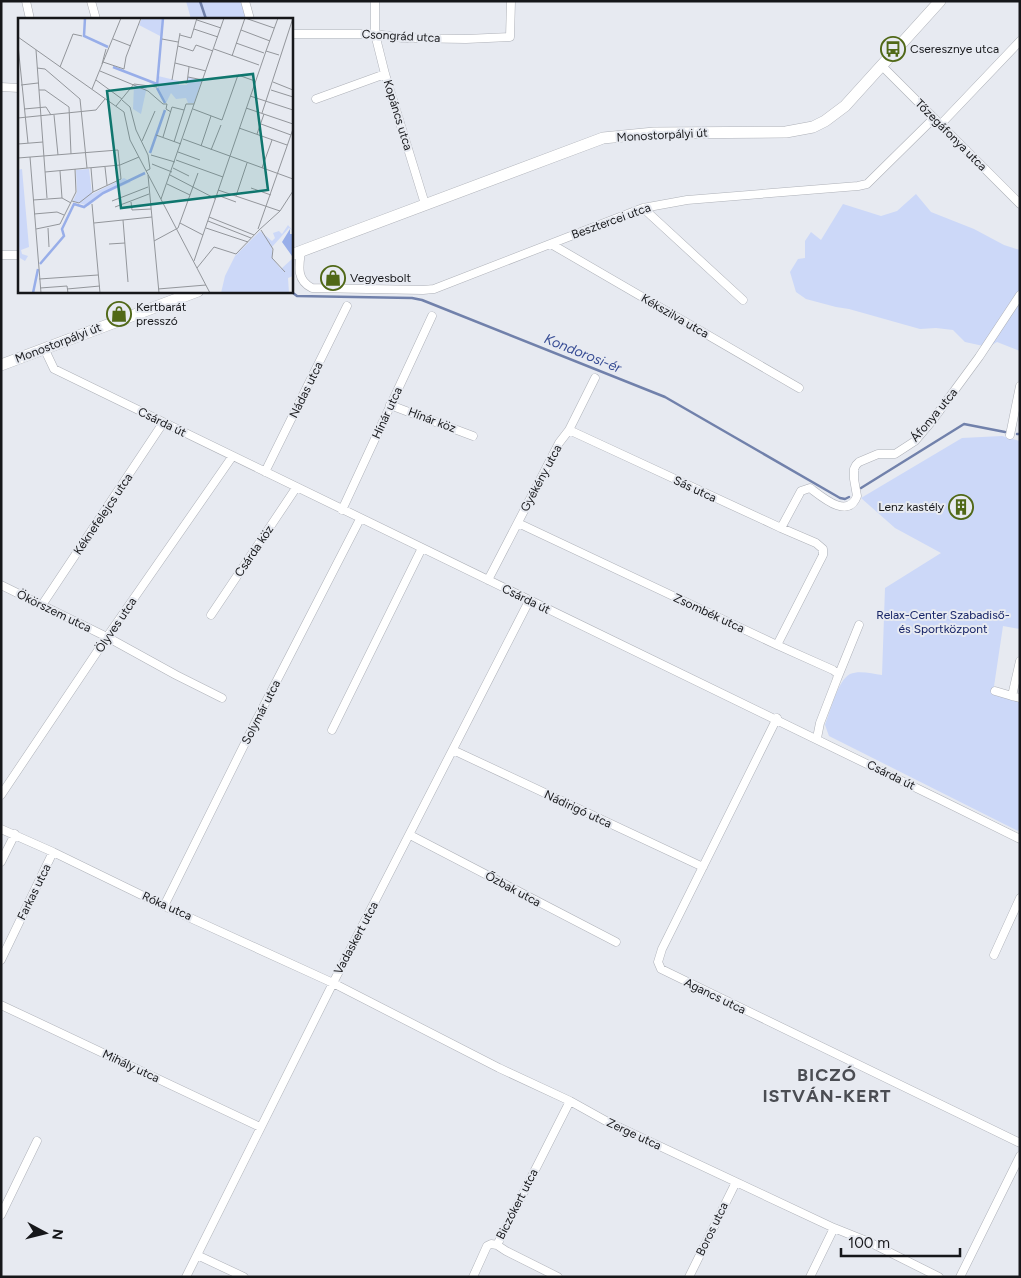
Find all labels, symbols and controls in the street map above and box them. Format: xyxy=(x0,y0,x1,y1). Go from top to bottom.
inset map xyxy=(18,18,292,292)
street label: Csongrád utca xyxy=(361,27,441,45)
bus stop icon: Cseresznye utca xyxy=(880,36,906,62)
place label: Cseresznye utca xyxy=(910,42,999,56)
street label: Kopáncs utca xyxy=(381,78,415,152)
street label: Tőzegáfonya utca xyxy=(912,96,990,174)
street label: Monostorpályi út xyxy=(616,126,708,144)
street label: Besztercei utca xyxy=(570,200,652,242)
shop icon: Vegyesbolt xyxy=(320,265,346,291)
place label: Vegyesbolt xyxy=(350,271,411,285)
street label: Kékszilva utca xyxy=(639,291,711,341)
place label: Kertbarát presszó xyxy=(136,300,187,328)
shop icon: Kertbarát presszó xyxy=(106,301,132,327)
street label: Monostorpályi út xyxy=(13,320,103,366)
water label: Kondorosi-ér xyxy=(542,330,625,377)
street label: Nádas utca xyxy=(286,360,326,420)
street label: Hínár utca xyxy=(369,385,405,441)
street label: Áfonya utca xyxy=(908,386,960,444)
street label: Csárda út xyxy=(136,404,189,440)
street label: Hínár köz xyxy=(406,404,458,436)
street label: Gyékény utca xyxy=(517,442,565,514)
street label: Kéknefelejcs utca xyxy=(71,471,135,557)
street label: Sás utca xyxy=(671,473,719,505)
building icon: Lenz kastély xyxy=(948,494,974,520)
place label: Lenz kastély xyxy=(878,500,945,514)
street label: Csárda köz xyxy=(232,523,276,579)
street label: Csárda út xyxy=(500,581,553,617)
street label: Ökörszem utca xyxy=(15,587,93,635)
street label: Zsombék utca xyxy=(671,590,747,636)
street label: Ölyves utca xyxy=(92,595,140,655)
park label: Relax-Center Szabadiső- és Sportközpont xyxy=(876,608,1010,636)
street label: Solymár utca xyxy=(239,677,283,747)
street label: Csárda út xyxy=(865,757,918,793)
street label: Nádirigó utca xyxy=(542,787,614,831)
street label: Farkas utca xyxy=(14,862,54,922)
street label: Őzbak utca xyxy=(483,869,543,909)
street label: Róka utca xyxy=(140,889,194,923)
street label: Vadaskert utca xyxy=(331,899,381,977)
street label: Agancs utca xyxy=(682,975,748,1017)
street label: Mihály utca xyxy=(100,1047,162,1085)
district label: BICZÓ ISTVÁN-KERT xyxy=(762,1064,892,1107)
street label: Zerge utca xyxy=(604,1115,664,1153)
street label: Biczókert utca xyxy=(493,1166,541,1242)
street label: Boros utca xyxy=(693,1200,731,1258)
north arrow xyxy=(20,1208,70,1258)
scale bar xyxy=(841,1226,960,1258)
text: N xyxy=(48,1228,67,1241)
text: 100 m xyxy=(848,1234,890,1252)

